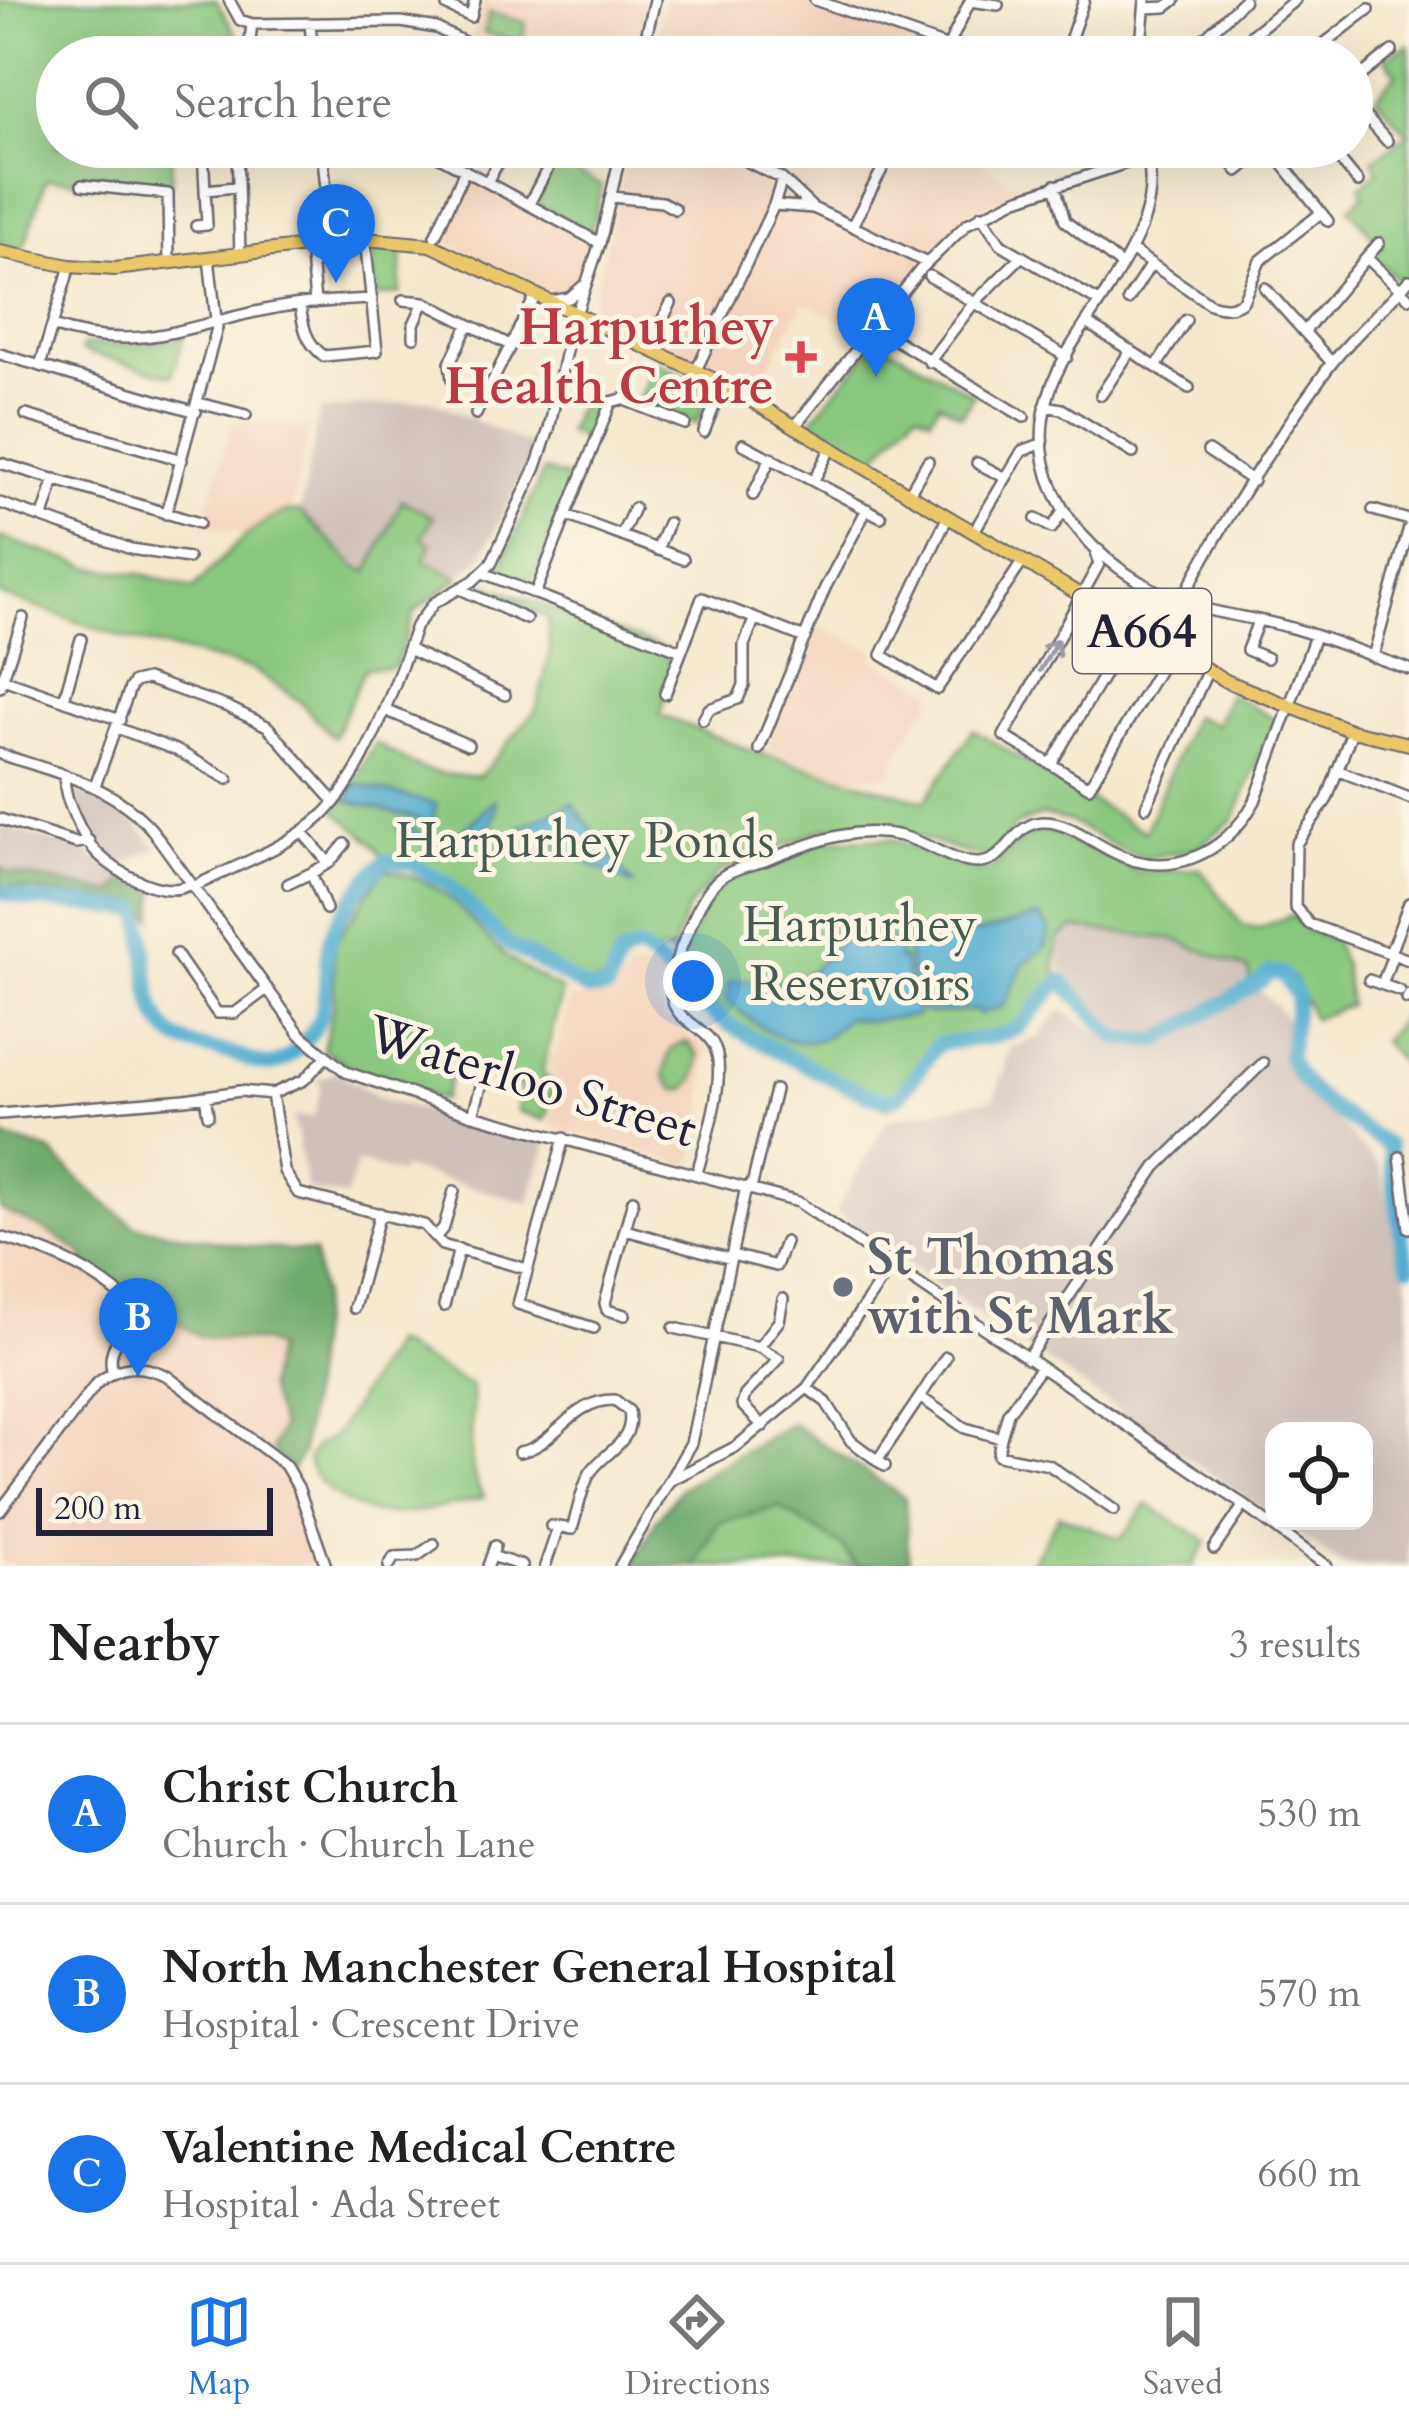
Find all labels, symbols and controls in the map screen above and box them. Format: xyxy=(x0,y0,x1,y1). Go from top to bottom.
search box xyxy=(36,36,1373,168)
icon: search xyxy=(78,69,144,135)
text: Search here xyxy=(174,72,392,133)
pin: C xyxy=(297,184,375,283)
pin: A xyxy=(837,278,915,377)
place label: Harpurhey Health Centre xyxy=(445,293,774,422)
marker: Harpurhey Health Centre xyxy=(785,341,817,373)
road number: A664 xyxy=(1073,589,1211,673)
one-way arrow xyxy=(1038,639,1062,674)
park label: Harpurhey Ponds xyxy=(395,806,775,876)
park label: Harpurhey Reservoirs xyxy=(742,890,978,1019)
your location xyxy=(663,951,723,1011)
street label: Waterloo Street xyxy=(358,998,705,1165)
place label: St Thomas with St Mark xyxy=(867,1223,1174,1352)
marker: St Thomas with St Mark xyxy=(830,1274,856,1300)
pin: B xyxy=(99,1278,177,1377)
map controls xyxy=(1265,1422,1373,1530)
button: locate xyxy=(1265,1422,1373,1530)
scale bar xyxy=(36,1482,273,1535)
text: 200 m xyxy=(54,1486,141,1531)
text: Nearby xyxy=(48,1609,220,1679)
text: 3 results xyxy=(1229,1618,1361,1671)
text: Christ Church xyxy=(162,1757,458,1818)
text: A xyxy=(72,1787,102,1840)
text: 530 m xyxy=(1258,1787,1361,1840)
text: Church · Church Lane xyxy=(162,1818,536,1871)
text: North Manchester General Hospital xyxy=(162,1937,896,1998)
text: B xyxy=(73,1967,101,2020)
text: 570 m xyxy=(1258,1967,1361,2020)
text: Hospital · Crescent Drive xyxy=(162,1998,580,2051)
text: Valentine Medical Centre xyxy=(162,2117,677,2178)
text: C xyxy=(72,2147,102,2200)
text: 660 m xyxy=(1258,2147,1361,2200)
text: Hospital · Ada Street xyxy=(162,2178,500,2231)
tab: Map xyxy=(186,2289,252,2406)
tab: Directions xyxy=(625,2289,770,2406)
tab: Saved xyxy=(1143,2289,1223,2406)

